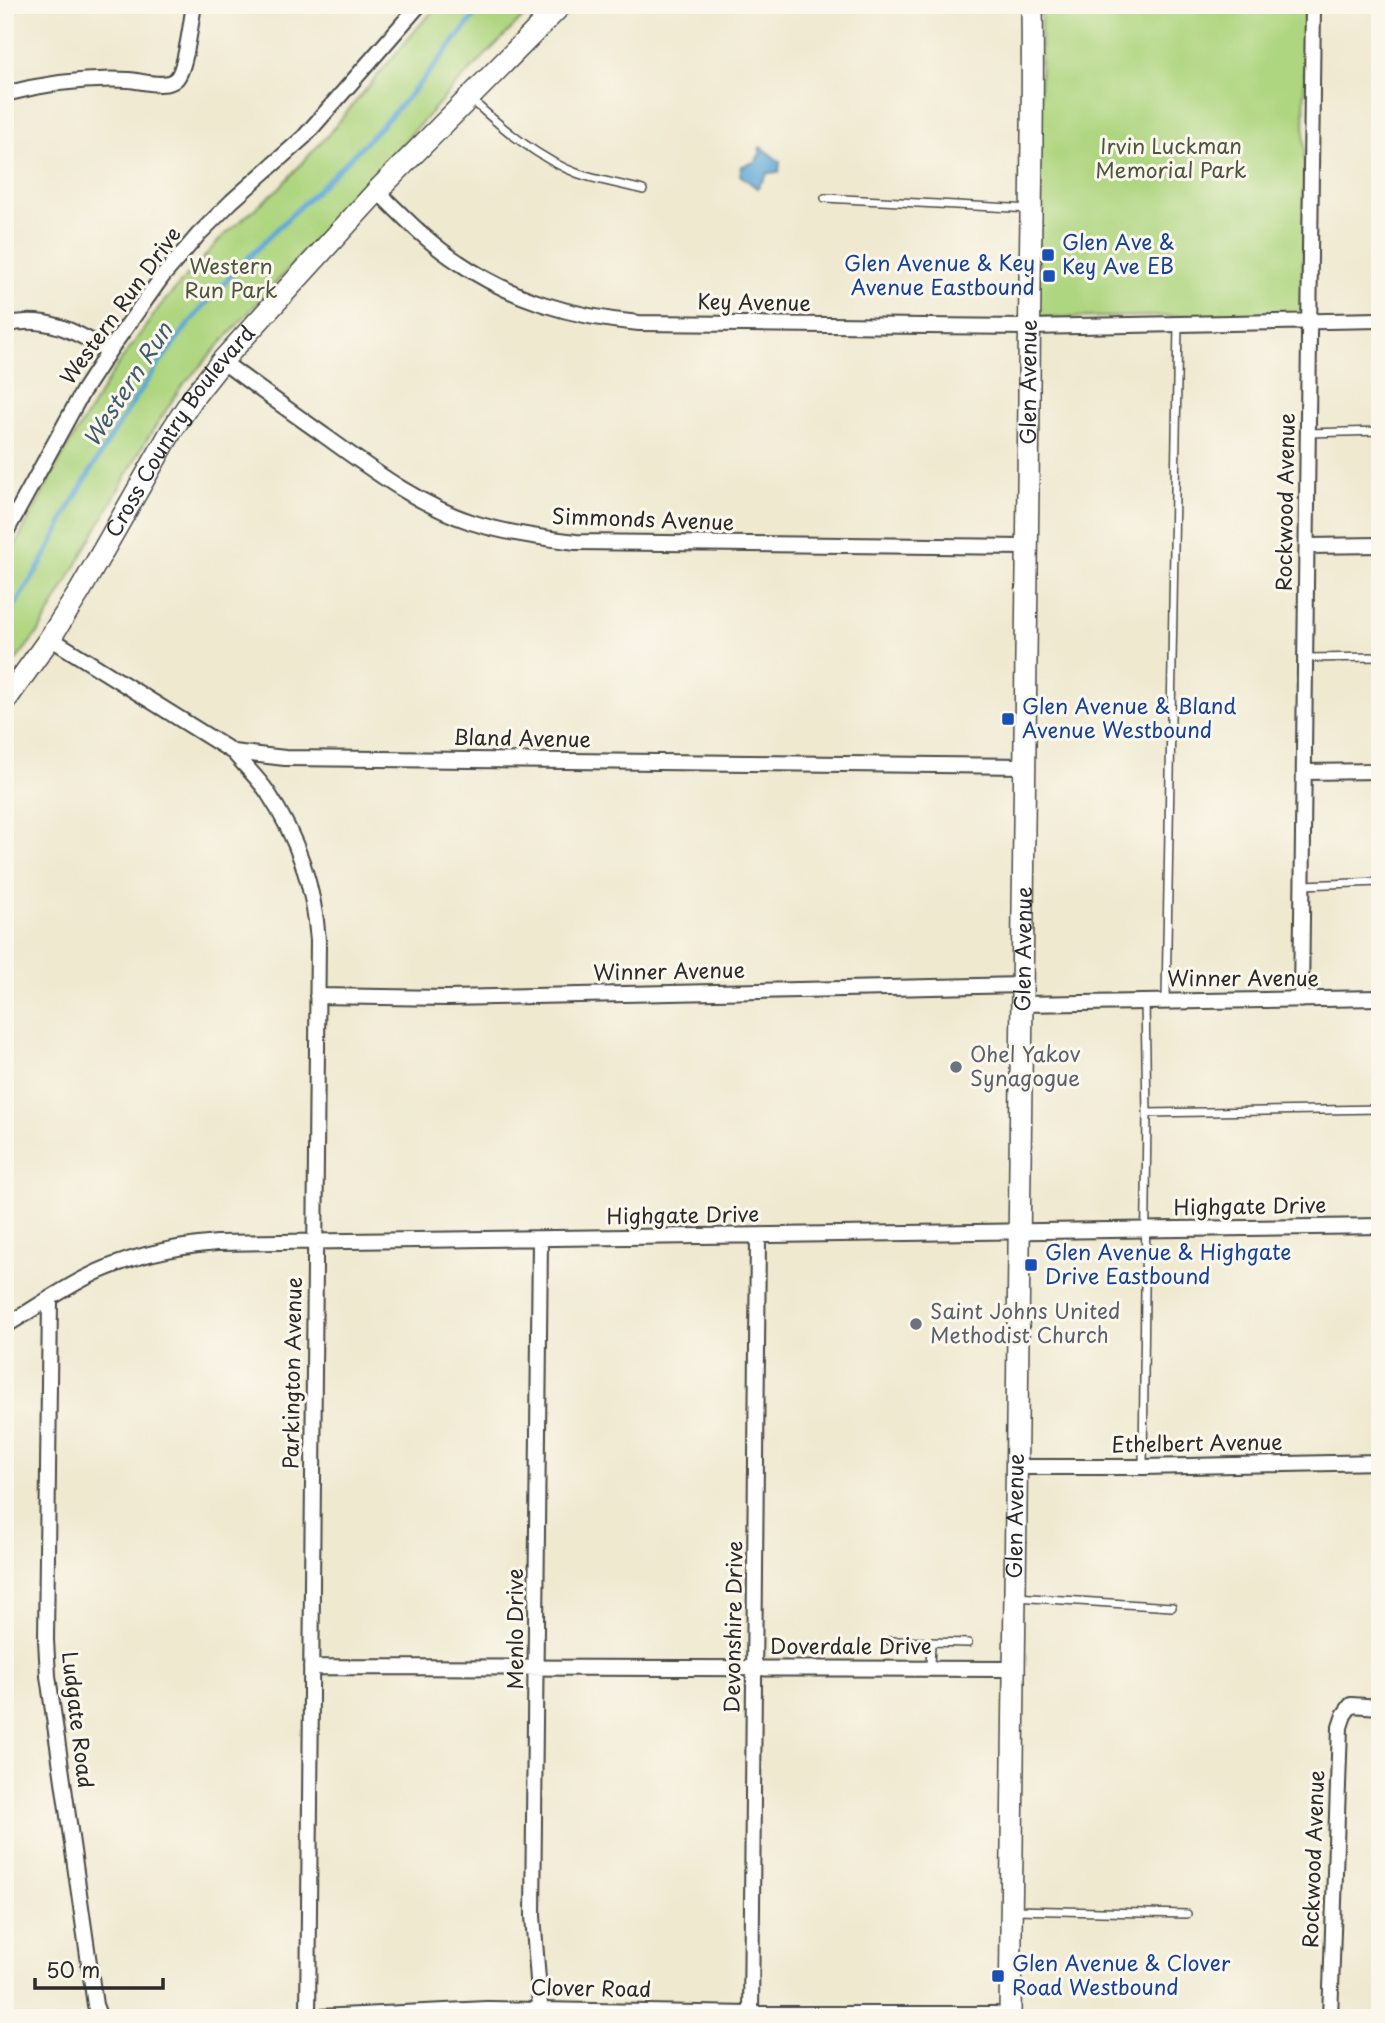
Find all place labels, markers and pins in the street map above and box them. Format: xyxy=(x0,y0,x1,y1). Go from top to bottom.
place label: Glen Ave & Key Ave EB xyxy=(1062,225,1175,281)
place label: Glen Avenue & Key Avenue Eastbound xyxy=(844,246,1035,302)
marker: Glen Ave & Key Ave EB xyxy=(1040,247,1056,263)
marker: Glen Avenue & Key Avenue Eastbound xyxy=(1041,268,1057,284)
place label: Glen Avenue & Bland Avenue Westbound xyxy=(1022,689,1236,745)
marker: Glen Avenue & Bland Avenue Westbound xyxy=(1000,711,1016,727)
place label: Ohel Yakov Synagogue xyxy=(970,1037,1081,1093)
marker: Ohel Yakov Synagogue xyxy=(948,1059,964,1075)
place label: Glen Avenue & Highgate Drive Eastbound xyxy=(1045,1235,1292,1291)
marker: Glen Avenue & Highgate Drive Eastbound xyxy=(1023,1257,1039,1273)
place label: Saint Johns United Methodist Church xyxy=(930,1294,1120,1350)
marker: Saint Johns United Methodist Church xyxy=(908,1316,924,1332)
place label: Glen Avenue & Clover Road Westbound xyxy=(1012,1946,1231,2002)
marker: Glen Avenue & Clover Road Westbound xyxy=(990,1968,1006,1984)

